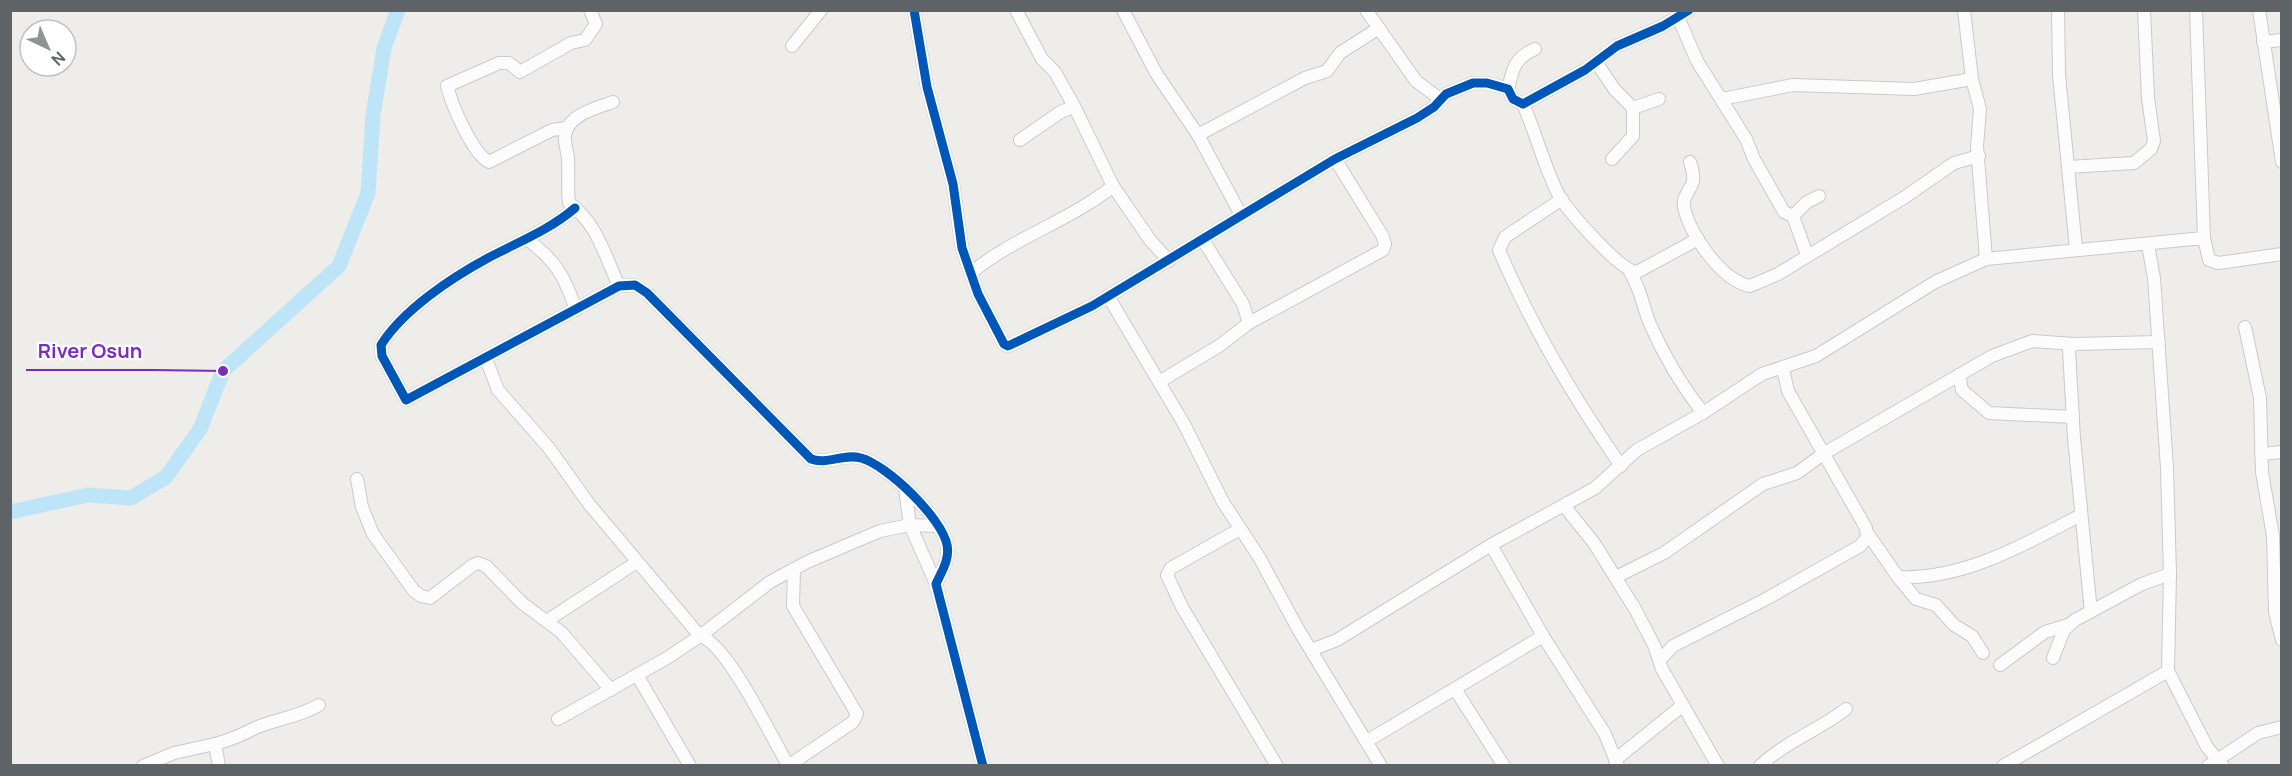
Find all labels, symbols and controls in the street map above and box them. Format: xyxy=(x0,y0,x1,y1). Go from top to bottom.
north arrow xyxy=(18,18,78,78)
text: N xyxy=(47,47,70,71)
callout: River Osun xyxy=(26,332,154,370)
text: River Osun xyxy=(38,337,142,364)

